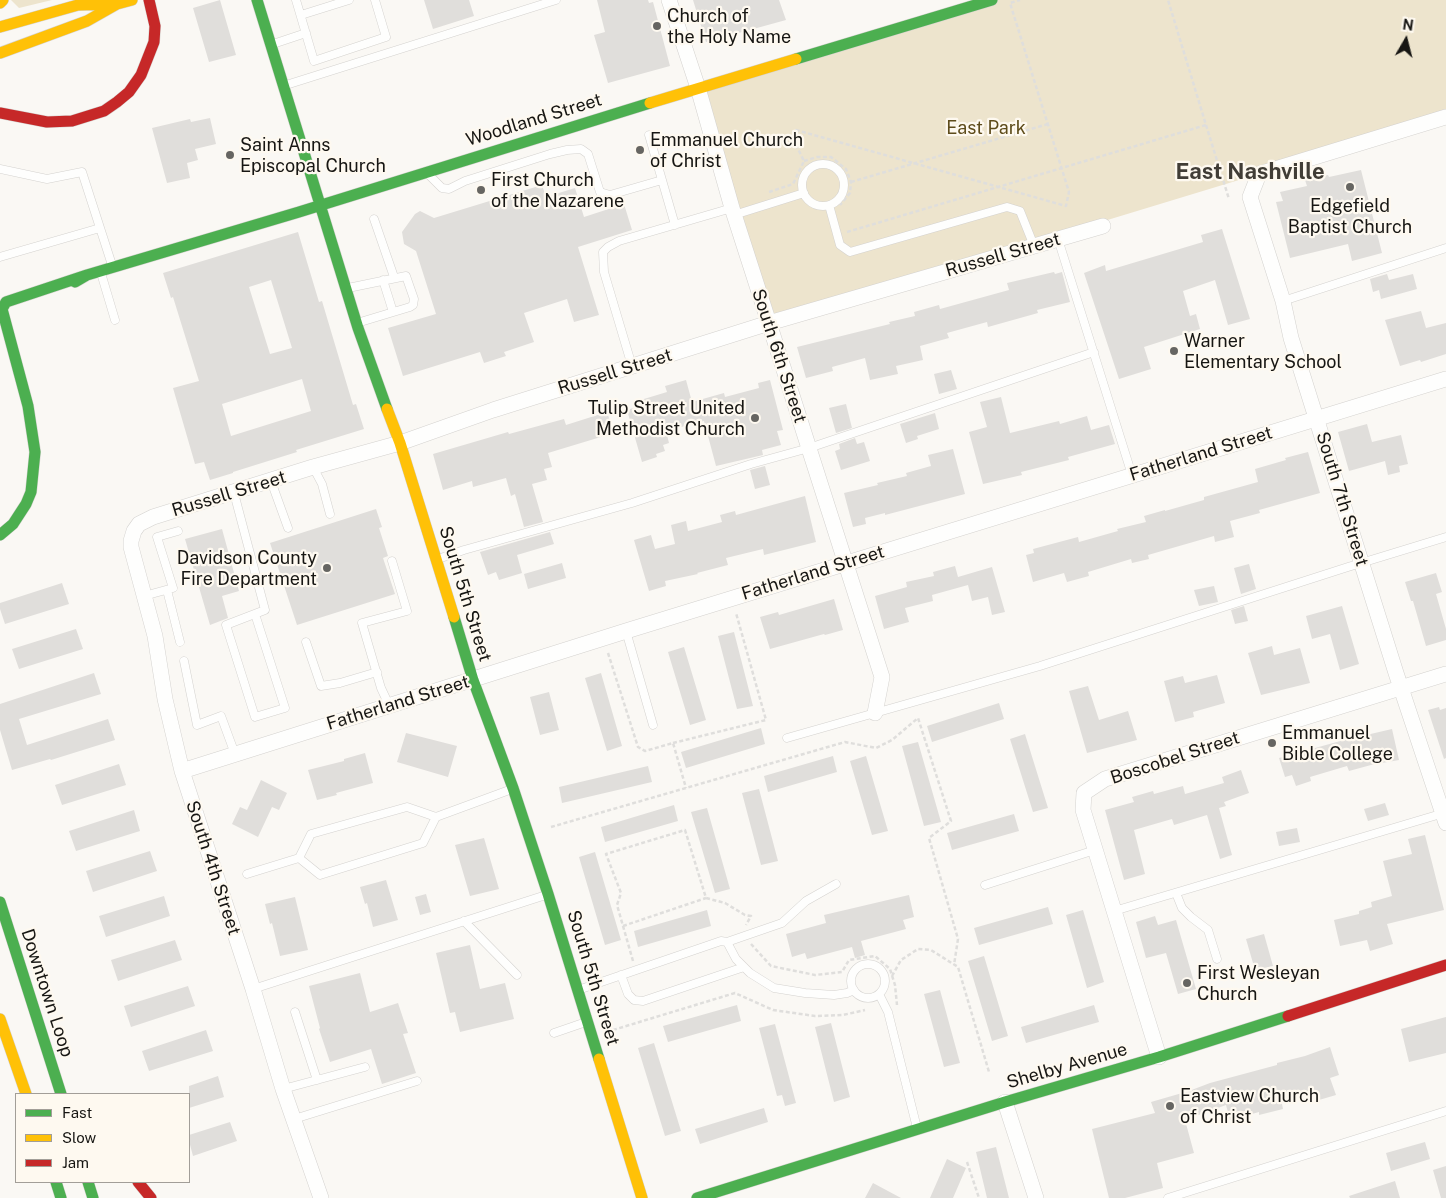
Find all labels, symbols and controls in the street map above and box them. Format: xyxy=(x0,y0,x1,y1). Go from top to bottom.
place label: Church of the Holy Name xyxy=(667,5,791,48)
north arrow xyxy=(1381,15,1431,65)
text: N xyxy=(1402,16,1415,34)
marker: Church of the Holy Name xyxy=(651,20,663,32)
street label: Woodland Street xyxy=(463,89,605,151)
park label: East Park xyxy=(946,117,1026,139)
place label: Emmanuel Church of Christ xyxy=(650,129,803,172)
place label: Saint Anns Episcopal Church xyxy=(240,134,386,176)
marker: Emmanuel Church of Christ xyxy=(634,144,646,156)
marker: Saint Anns Episcopal Church xyxy=(224,149,236,161)
district label: East Nashville xyxy=(1175,159,1325,185)
place label: First Church of the Nazarene xyxy=(491,169,624,212)
marker: Edgefield Baptist Church xyxy=(1344,181,1356,193)
marker: First Church of the Nazarene xyxy=(475,184,487,196)
place label: Edgefield Baptist Church xyxy=(1288,195,1412,238)
street label: Russell Street xyxy=(943,228,1063,282)
street label: South 6th Street xyxy=(747,286,811,426)
place label: Warner Elementary School xyxy=(1184,330,1342,372)
street label: Russell Street xyxy=(555,344,675,400)
marker: Warner Elementary School xyxy=(1168,345,1180,357)
place label: Tulip Street United Methodist Church xyxy=(588,397,745,439)
marker: Tulip Street United Methodist Church xyxy=(749,412,761,424)
street label: Fatherland Street xyxy=(1127,422,1275,486)
street label: South 7th Street xyxy=(1311,429,1373,569)
street label: Russell Street xyxy=(169,466,289,522)
street label: South 5th Street xyxy=(434,524,496,664)
street label: Fatherland Street xyxy=(739,541,887,605)
place label: Davidson County Fire Department xyxy=(177,547,317,590)
marker: Davidson County Fire Department xyxy=(321,562,333,574)
street label: Fatherland Street xyxy=(324,671,472,735)
place label: Emmanuel Bible College xyxy=(1282,722,1393,764)
street label: Boscobel Street xyxy=(1108,727,1242,789)
marker: Emmanuel Bible College xyxy=(1266,737,1278,749)
street label: South 4th Street xyxy=(181,798,245,938)
street label: South 5th Street xyxy=(562,908,624,1048)
street label: Downtown Loop xyxy=(16,926,78,1060)
place label: First Wesleyan Church xyxy=(1197,962,1320,1004)
marker: First Wesleyan Church xyxy=(1181,977,1193,989)
street label: Shelby Avenue xyxy=(1004,1038,1130,1094)
place label: Eastview Church of Christ xyxy=(1180,1085,1319,1128)
legend xyxy=(15,1093,190,1183)
marker: Eastview Church of Christ xyxy=(1164,1100,1176,1112)
text: Fast xyxy=(62,1104,92,1121)
text: Slow xyxy=(62,1129,96,1146)
text: Jam xyxy=(62,1154,89,1171)

